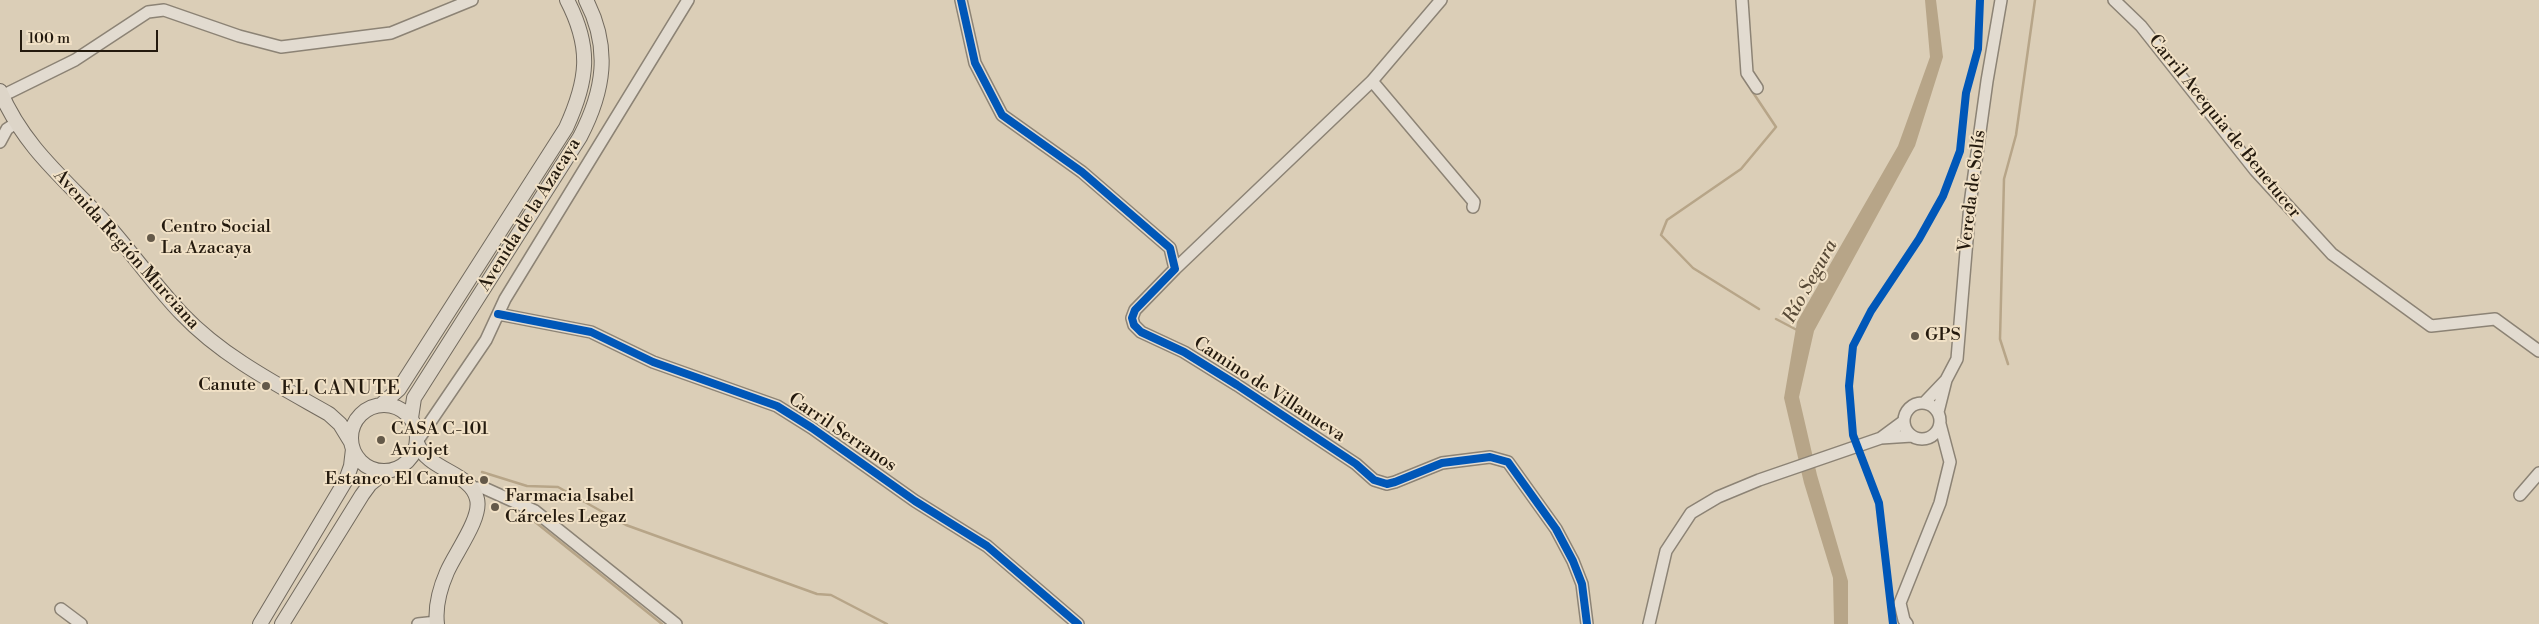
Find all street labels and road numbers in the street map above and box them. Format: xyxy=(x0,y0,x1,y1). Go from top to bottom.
street label: Carril Acequia de Benetucer xyxy=(2143,31,2305,223)
street label: Vereda de Solís xyxy=(1955,129,1991,253)
street label: Avenida de la Azacaya xyxy=(474,135,586,295)
street label: Avenida Región Murciana xyxy=(48,166,204,334)
street label: Camino de Villanueva xyxy=(1189,333,1349,447)
street label: Carril Serranos xyxy=(784,389,900,477)

